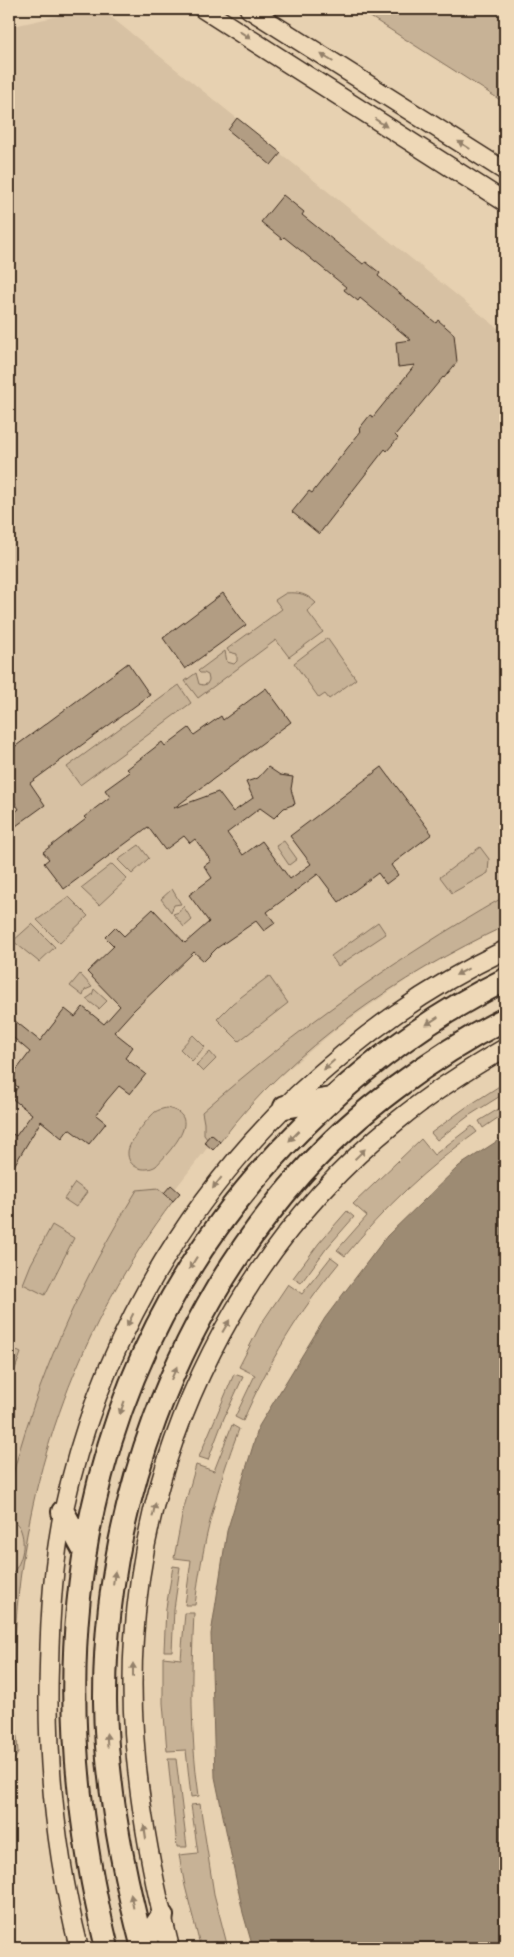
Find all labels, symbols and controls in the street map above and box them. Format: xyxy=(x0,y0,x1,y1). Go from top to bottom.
one-way arrow xyxy=(238,30,251,40)
one-way arrow xyxy=(320,54,333,63)
one-way arrow xyxy=(375,118,388,127)
one-way arrow xyxy=(457,140,471,150)
one-way arrow xyxy=(454,968,469,976)
one-way arrow xyxy=(426,1017,439,1026)
one-way arrow xyxy=(323,1060,336,1071)
one-way arrow xyxy=(288,1129,300,1141)
one-way arrow xyxy=(354,1148,366,1160)
one-way arrow xyxy=(212,1176,223,1189)
one-way arrow xyxy=(189,1256,198,1269)
one-way arrow xyxy=(126,1313,134,1327)
one-way arrow xyxy=(221,1320,230,1333)
one-way arrow xyxy=(170,1366,178,1380)
one-way arrow xyxy=(118,1401,126,1416)
one-way arrow xyxy=(150,1502,158,1517)
one-way arrow xyxy=(110,1570,118,1586)
one-way arrow xyxy=(129,1662,137,1678)
one-way arrow xyxy=(102,1732,110,1748)
one-way arrow xyxy=(141,1824,149,1840)
one-way arrow xyxy=(128,1893,136,1908)

